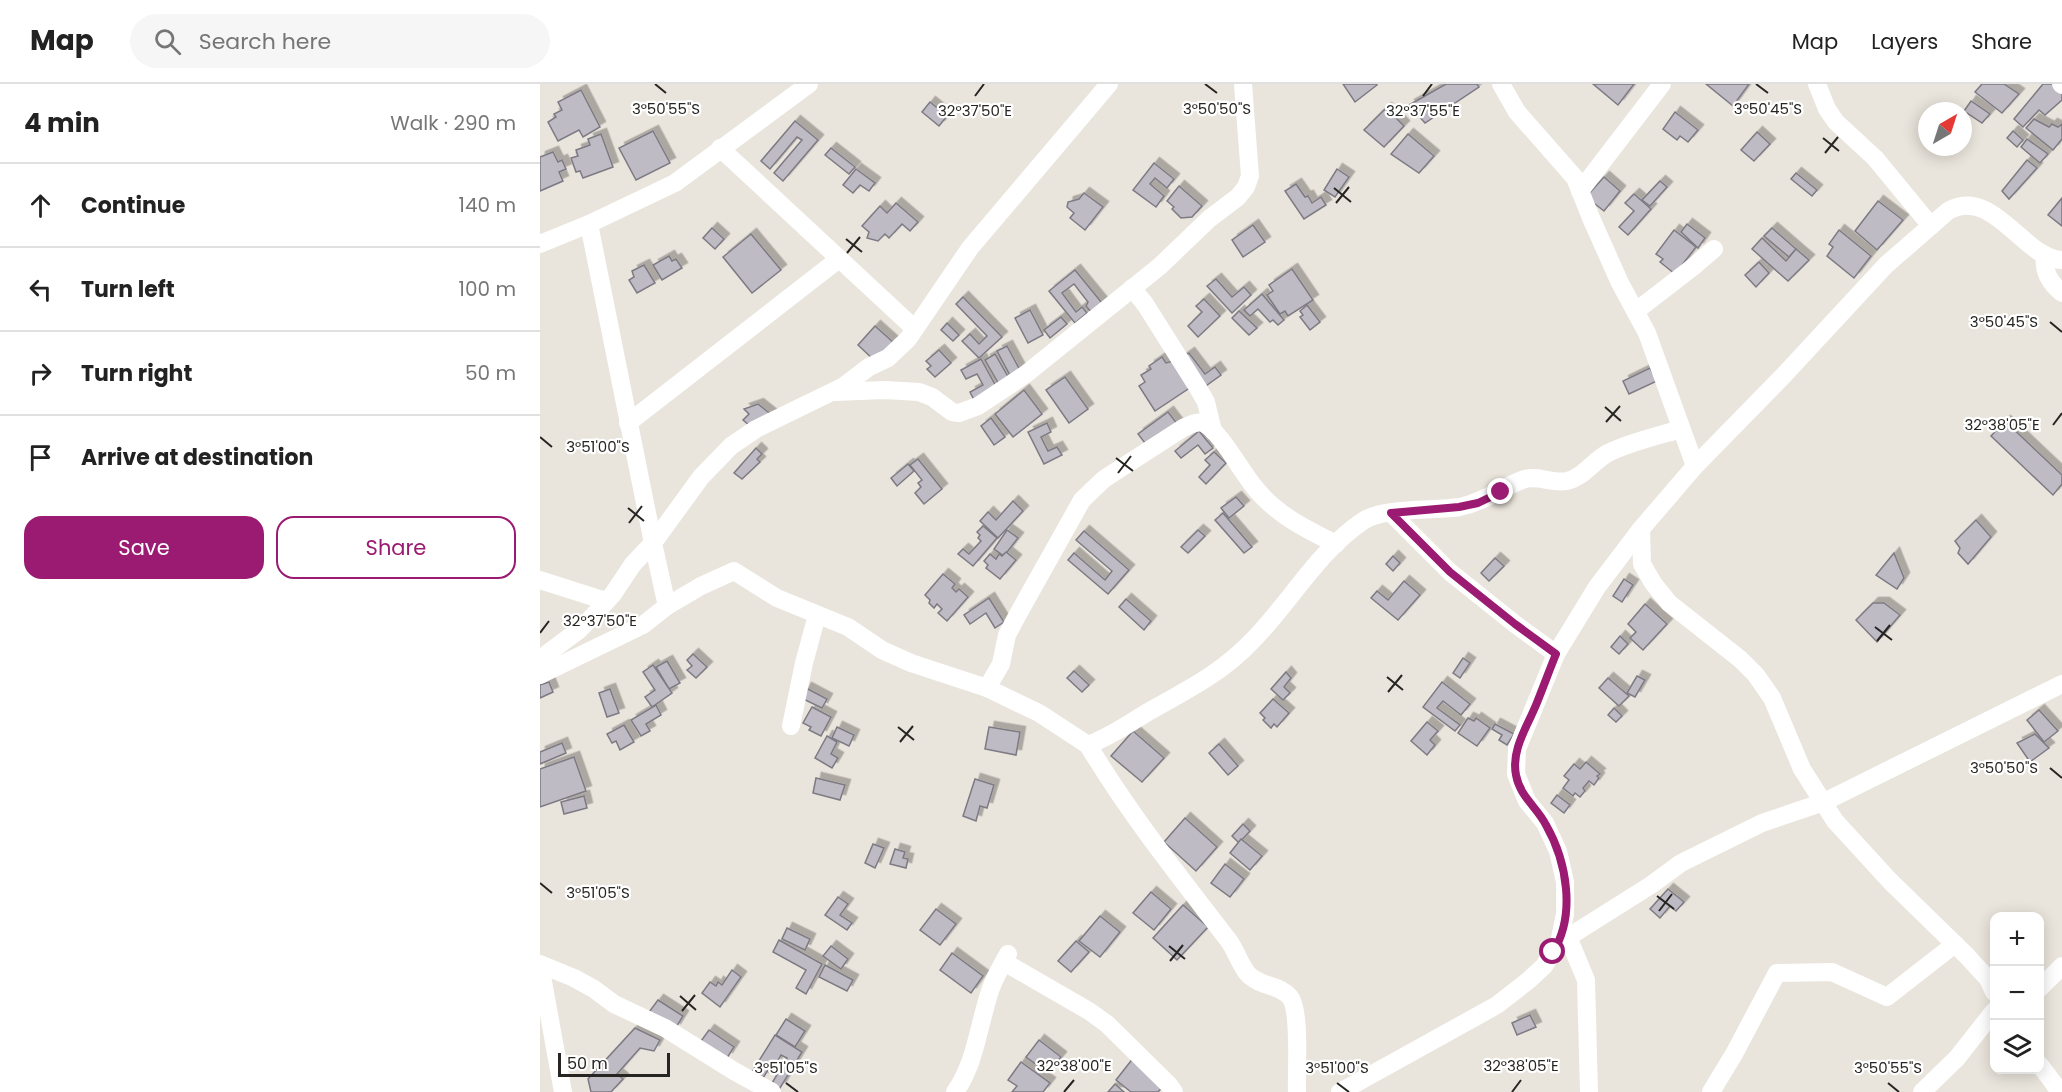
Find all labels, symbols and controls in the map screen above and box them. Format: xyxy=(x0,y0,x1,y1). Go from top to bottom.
search box xyxy=(130,14,550,68)
text: Map xyxy=(30,21,94,60)
icon: search xyxy=(151,25,184,58)
text: Search here xyxy=(199,26,331,57)
text: Map xyxy=(1792,27,1838,56)
text: Layers xyxy=(1871,27,1938,56)
text: Share xyxy=(1971,27,2032,56)
text: 3°50'55"S xyxy=(632,98,700,119)
text: 3°50'50"S xyxy=(1183,98,1251,119)
text: 3°50'45"S xyxy=(1734,98,1802,119)
text: 32°37'50"E xyxy=(938,100,1012,121)
text: 32°37'55"E xyxy=(1386,100,1460,121)
north arrow xyxy=(1918,102,1972,156)
text: 4 min xyxy=(24,105,100,141)
text: Walk · 290 m xyxy=(390,109,516,137)
icon: ahead xyxy=(24,189,57,222)
text: Continue xyxy=(81,190,185,221)
text: 140 m xyxy=(459,191,516,219)
icon: left xyxy=(24,273,57,306)
text: Turn left xyxy=(81,274,175,305)
text: 100 m xyxy=(459,275,516,303)
text: 3°50'45"S xyxy=(1970,311,2038,332)
icon: right xyxy=(24,357,57,390)
text: Turn right xyxy=(81,358,192,389)
text: 50 m xyxy=(465,359,516,387)
text: 32°38'05"E xyxy=(1964,414,2040,435)
text: 3°51'00"S xyxy=(566,436,630,457)
icon: arrive xyxy=(24,441,57,474)
text: Arrive at destination xyxy=(81,442,313,473)
route end xyxy=(1487,478,1513,504)
button: Save xyxy=(24,516,264,579)
button: Share xyxy=(276,516,516,579)
text: 32°37'50"E xyxy=(563,610,637,631)
text: 3°50'50"S xyxy=(1970,757,2038,778)
text: 3°51'05"S xyxy=(566,882,630,903)
map controls xyxy=(1990,912,2044,1074)
button: + xyxy=(1990,912,2044,966)
route start xyxy=(1539,938,1565,964)
button: − xyxy=(1990,966,2044,1020)
button: layers xyxy=(1990,1020,2044,1074)
scale bar xyxy=(558,1050,670,1078)
text: 50 m xyxy=(567,1052,608,1075)
text: 32°38'00"E xyxy=(1036,1055,1112,1076)
text: 32°38'05"E xyxy=(1483,1055,1559,1076)
text: 3°51'05"S xyxy=(754,1057,818,1078)
text: 3°51'00"S xyxy=(1305,1057,1369,1078)
text: 3°50'55"S xyxy=(1854,1057,1922,1078)

